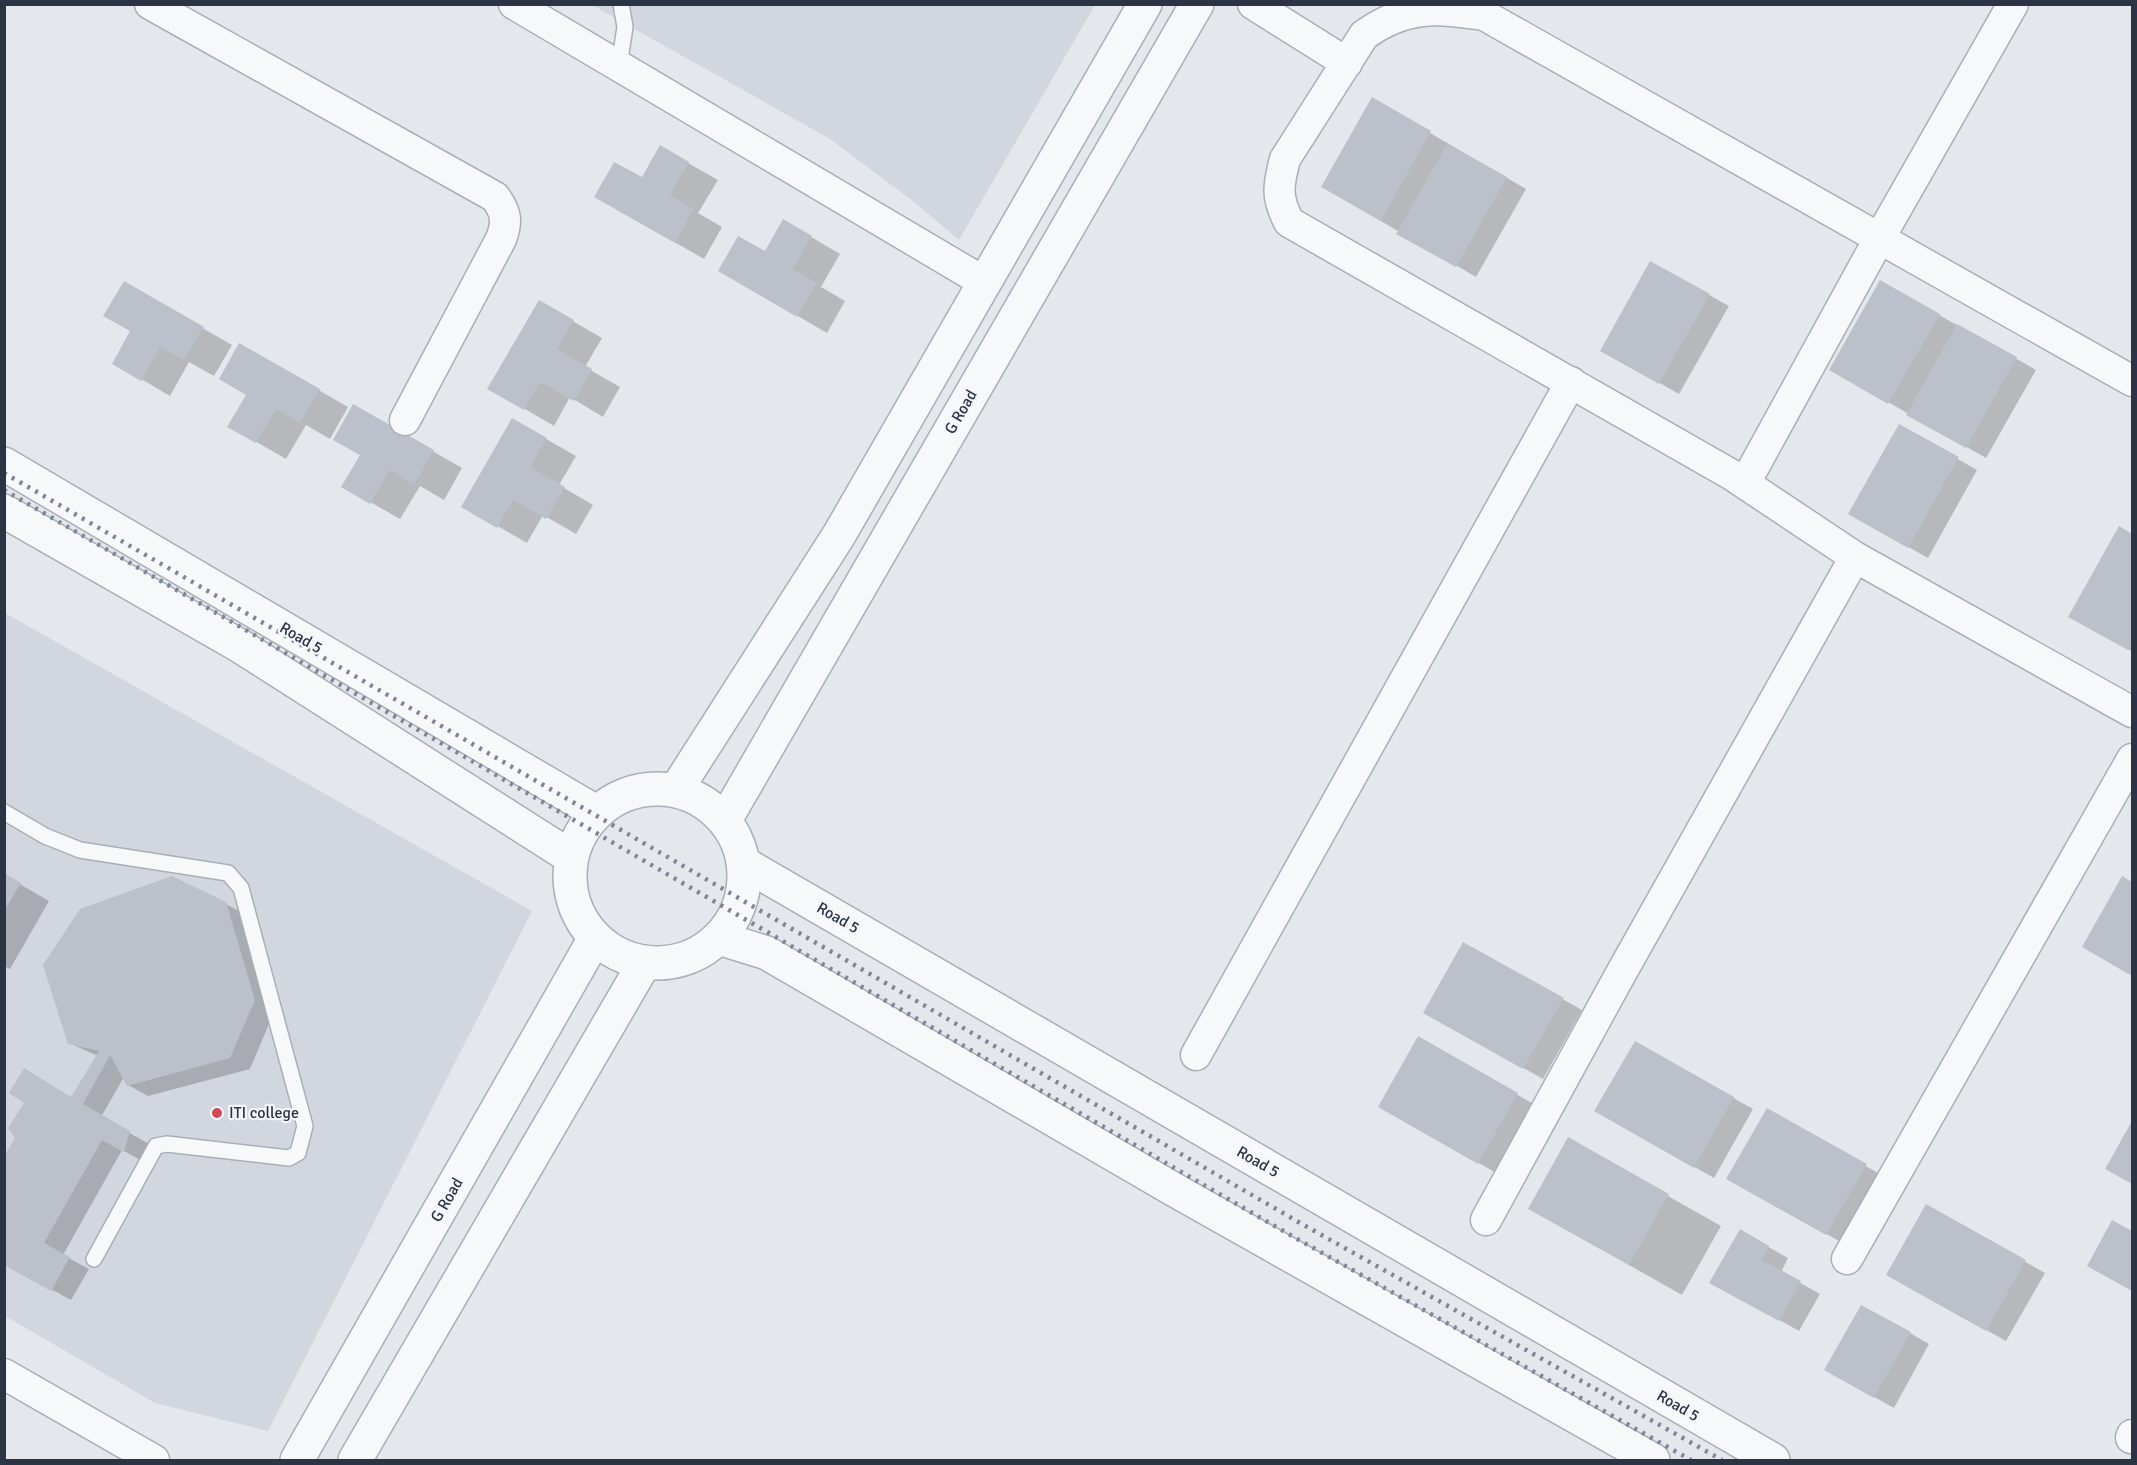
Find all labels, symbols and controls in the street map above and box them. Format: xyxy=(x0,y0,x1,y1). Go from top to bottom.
street label: G Road xyxy=(940,386,982,438)
street label: Road 5 xyxy=(276,618,326,658)
street label: Road 5 xyxy=(813,898,863,938)
place label: ITI college xyxy=(229,1103,299,1123)
marker: ITI college xyxy=(210,1106,224,1120)
street label: Road 5 xyxy=(1233,1142,1283,1182)
street label: G Road xyxy=(426,1174,468,1226)
street label: Road 5 xyxy=(1653,1386,1703,1426)

